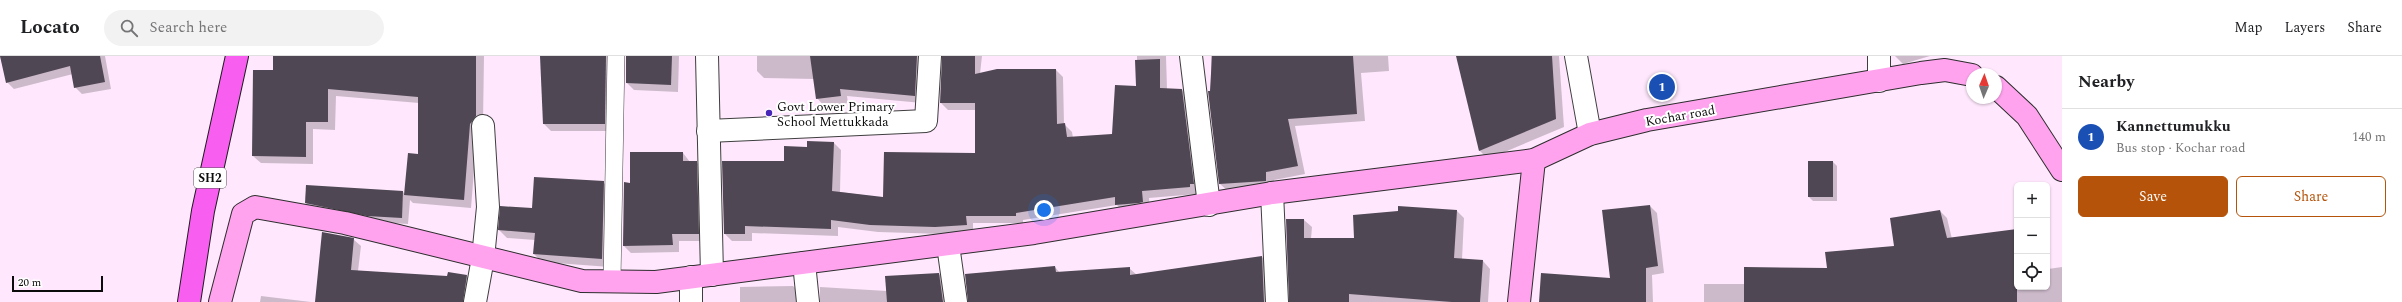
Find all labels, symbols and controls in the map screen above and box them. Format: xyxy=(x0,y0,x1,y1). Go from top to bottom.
search box xyxy=(104,10,384,46)
text: Locato xyxy=(20,13,80,42)
text: Search here xyxy=(150,16,227,39)
icon: search xyxy=(118,17,140,39)
text: Map xyxy=(2234,17,2263,38)
text: Layers xyxy=(2285,17,2325,38)
text: Share xyxy=(2347,17,2382,38)
north arrow xyxy=(1966,68,2002,104)
text: Nearby xyxy=(2078,69,2134,95)
pin: 1 xyxy=(1649,72,1675,102)
place label: Govt Lower Primary School Mettukkada xyxy=(777,97,895,132)
street label: Kochar road xyxy=(1644,100,1717,132)
marker: Govt Lower Primary School Mettukkada xyxy=(764,108,774,118)
text: Kannettumukku xyxy=(2116,115,2231,138)
text: 1 xyxy=(2087,127,2095,147)
text: 140 m xyxy=(2352,127,2386,147)
text: Bus stop · Kochar road xyxy=(2116,138,2245,158)
road number: SH2 xyxy=(194,168,226,188)
button: Save xyxy=(2078,176,2228,217)
button: Share xyxy=(2236,176,2386,217)
map controls xyxy=(2014,182,2050,290)
button: + xyxy=(2014,182,2050,218)
your location xyxy=(1034,200,1054,220)
button: − xyxy=(2014,218,2050,254)
button: locate xyxy=(2014,254,2050,290)
scale bar xyxy=(12,274,103,293)
text: 20 m xyxy=(18,274,41,291)

